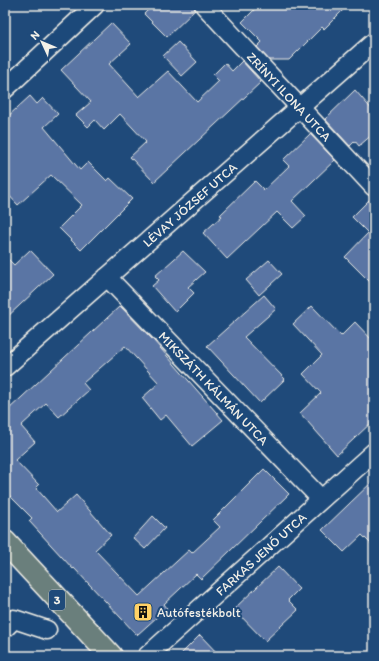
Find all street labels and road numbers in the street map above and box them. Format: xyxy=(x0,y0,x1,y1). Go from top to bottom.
street label: ZRÍNYI ILONA UTCA xyxy=(244,49,335,145)
street label: LÉVAY JÓZSEF UTCA xyxy=(140,159,240,250)
street label: MIKSZÁTH KÁLMÁN UTCA xyxy=(156,328,272,448)
street label: FARKAS JENŐ UTCA xyxy=(213,509,310,599)
road number: 3 xyxy=(49,590,65,610)

